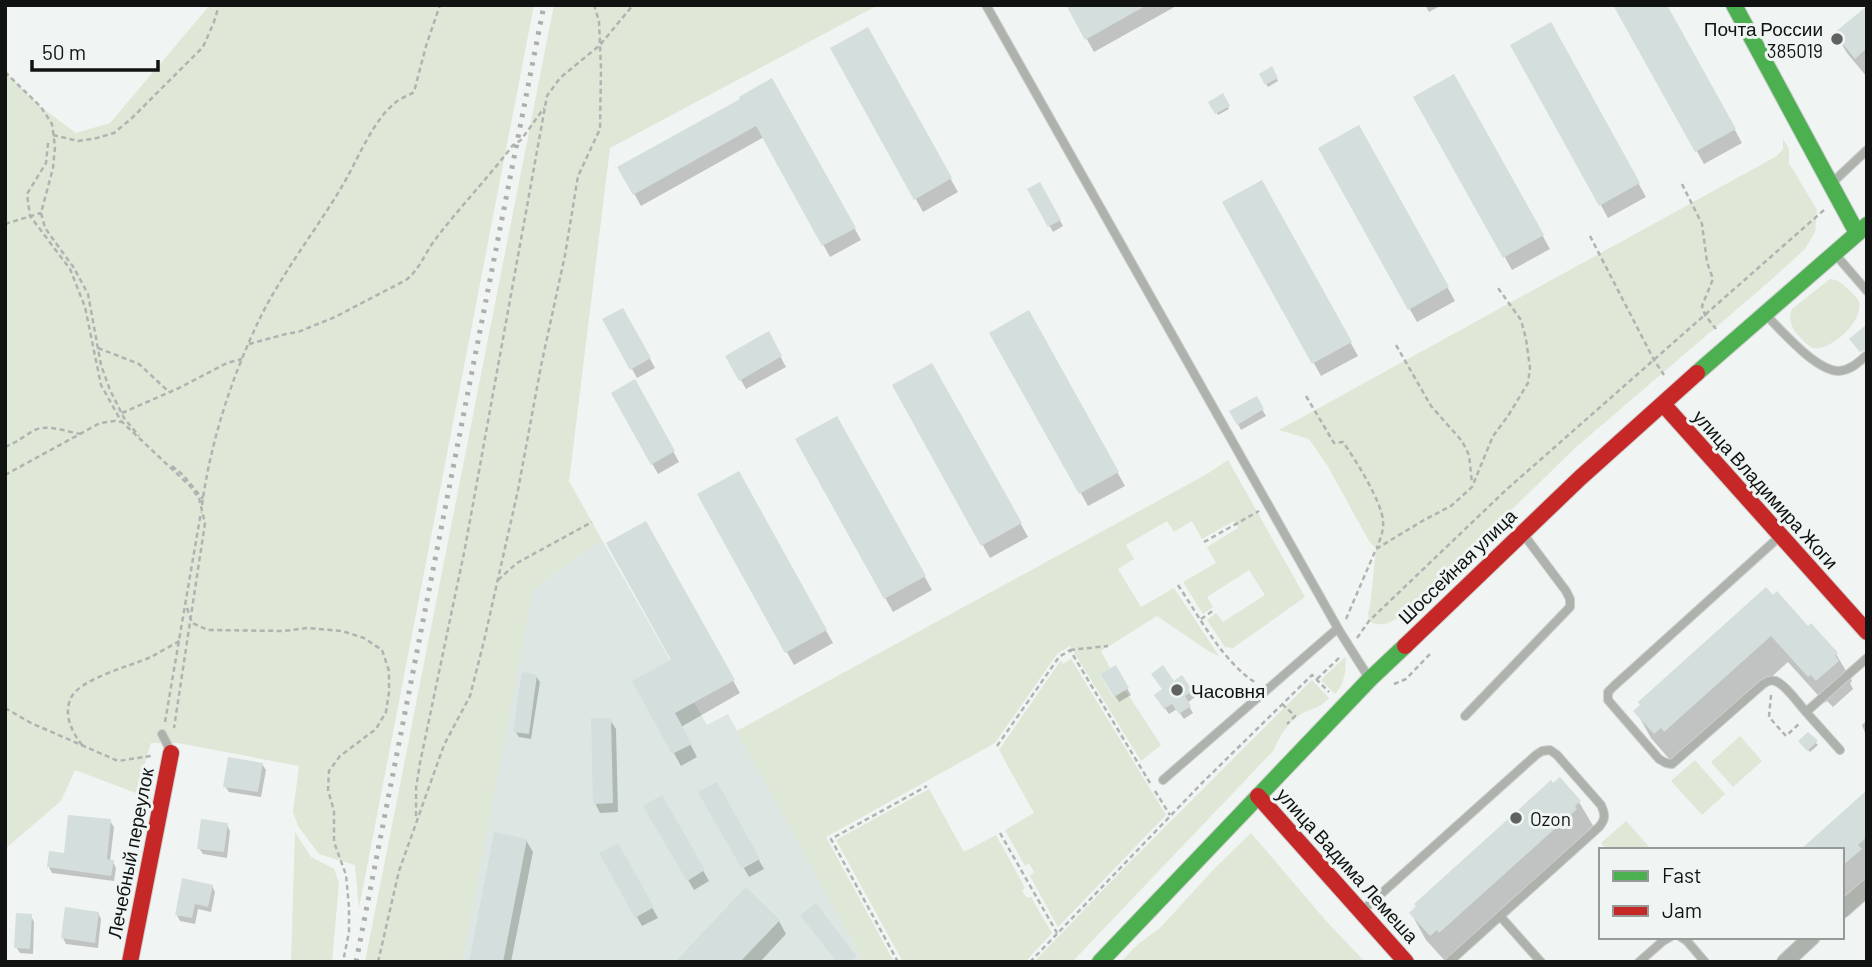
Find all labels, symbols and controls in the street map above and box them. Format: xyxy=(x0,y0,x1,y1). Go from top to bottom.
place label: Почта России 385019 xyxy=(1704,17,1823,62)
scale bar xyxy=(32,28,158,72)
marker: Почта России 385019 xyxy=(1829,31,1845,47)
text: 50 m xyxy=(42,39,86,64)
street label: улица Владимира Жоги xyxy=(1688,405,1844,573)
street label: Шоссейная улица xyxy=(1393,503,1521,628)
place label: Часовня xyxy=(1191,679,1265,702)
marker: Часовня xyxy=(1169,682,1185,698)
street label: Лечебный переулок xyxy=(102,765,158,940)
street label: улица Вадима Лемеша xyxy=(1272,783,1424,948)
place label: Ozon xyxy=(1530,807,1571,830)
marker: Ozon xyxy=(1508,810,1524,826)
legend xyxy=(1599,848,1844,939)
text: Fast xyxy=(1662,862,1702,887)
text: Jam xyxy=(1662,897,1702,922)

